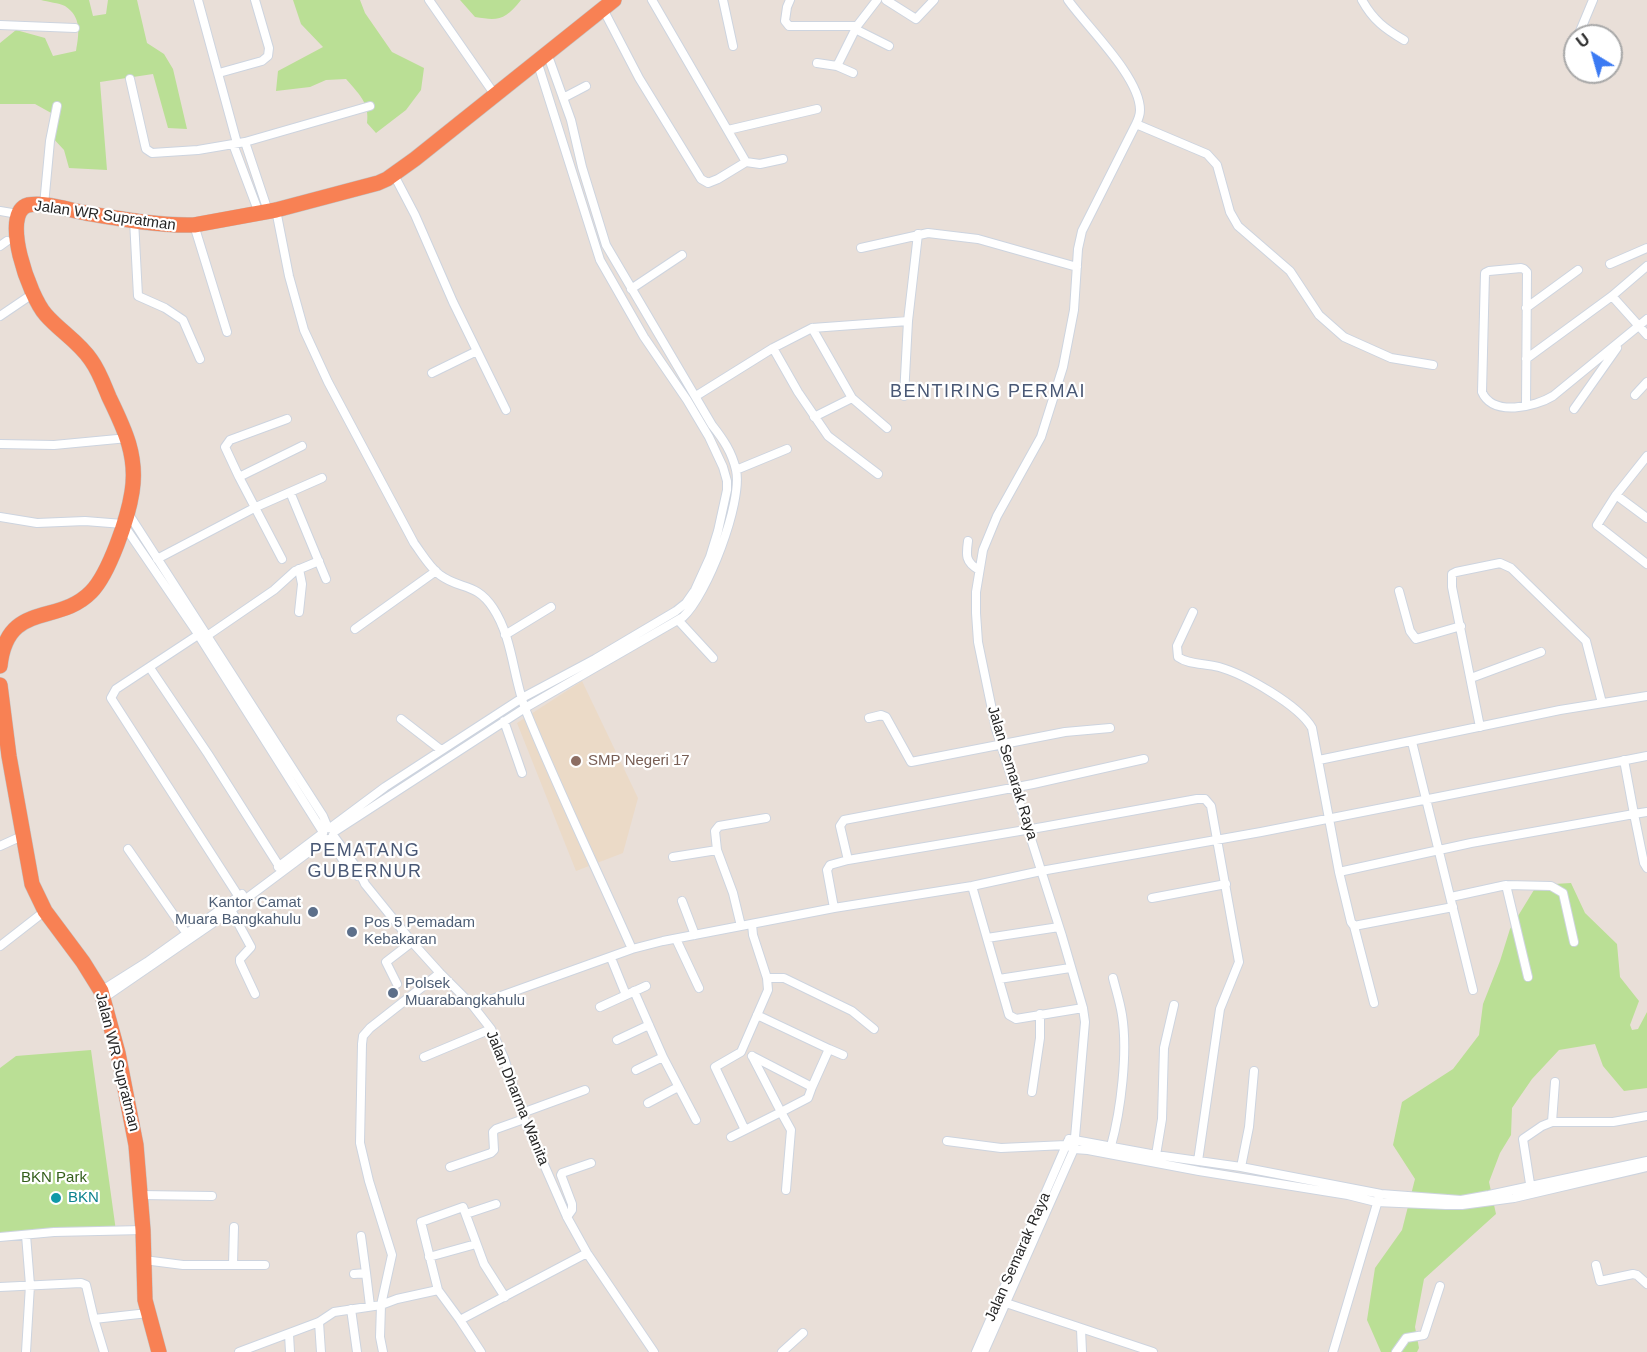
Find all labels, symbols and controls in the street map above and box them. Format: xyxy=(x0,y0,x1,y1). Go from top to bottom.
north arrow xyxy=(1563,24,1623,84)
text: U xyxy=(1573,31,1593,51)
street label: Jalan WR Supratman xyxy=(33,197,177,235)
district label: BENTIRING PERMAI xyxy=(890,381,1086,403)
street label: Jalan Semarak Raya xyxy=(983,704,1041,842)
place label: SMP Negeri 17 xyxy=(588,752,690,770)
marker: SMP Negeri 17 xyxy=(569,754,583,768)
district label: PEMATANG GUBERNUR xyxy=(307,840,423,882)
place label: Kantor Camat Muara Bangkahulu xyxy=(175,894,301,929)
marker: Kantor Camat Muara Bangkahulu xyxy=(306,905,320,919)
place label: Pos 5 Pemadam Kebakaran xyxy=(364,914,475,949)
marker: Pos 5 Pemadam Kebakaran xyxy=(345,925,359,939)
place label: Polsek Muarabangkahulu xyxy=(405,975,525,1010)
marker: Polsek Muarabangkahulu xyxy=(386,986,400,1000)
street label: Jalan WR Supratman xyxy=(91,991,143,1133)
street label: Jalan Dharma Wanita xyxy=(482,1028,552,1168)
park label: BKN Park xyxy=(21,1169,87,1187)
place label: BKN xyxy=(68,1189,99,1207)
street label: Jalan Semarak Raya xyxy=(981,1190,1055,1324)
marker: BKN xyxy=(49,1191,63,1205)

